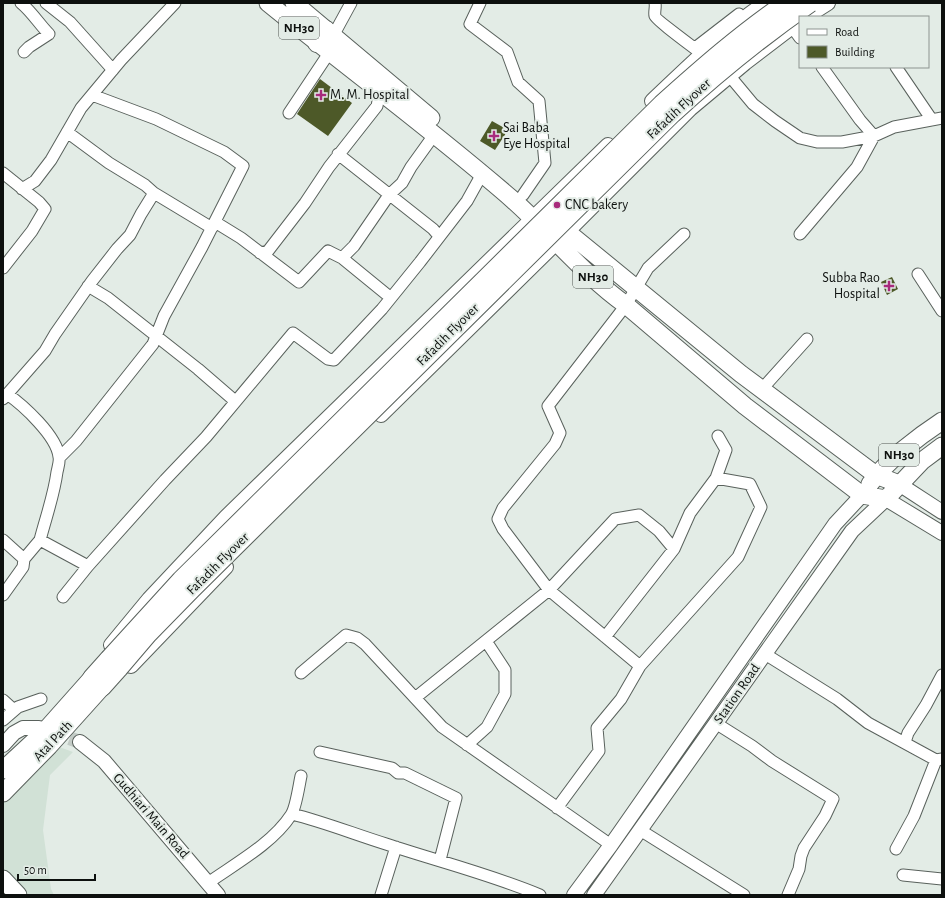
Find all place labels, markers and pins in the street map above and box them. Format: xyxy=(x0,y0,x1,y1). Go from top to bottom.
place label: M. M. Hospital xyxy=(330,88,409,102)
marker: M. M. Hospital xyxy=(315,89,327,101)
place label: Sai Baba Eye Hospital xyxy=(503,121,570,151)
marker: Sai Baba Eye Hospital xyxy=(488,130,500,142)
place label: CNC bakery xyxy=(565,198,628,212)
marker: CNC bakery xyxy=(552,200,562,210)
place label: Subba Rao Hospital xyxy=(822,271,880,301)
marker: Subba Rao Hospital xyxy=(883,280,895,292)

